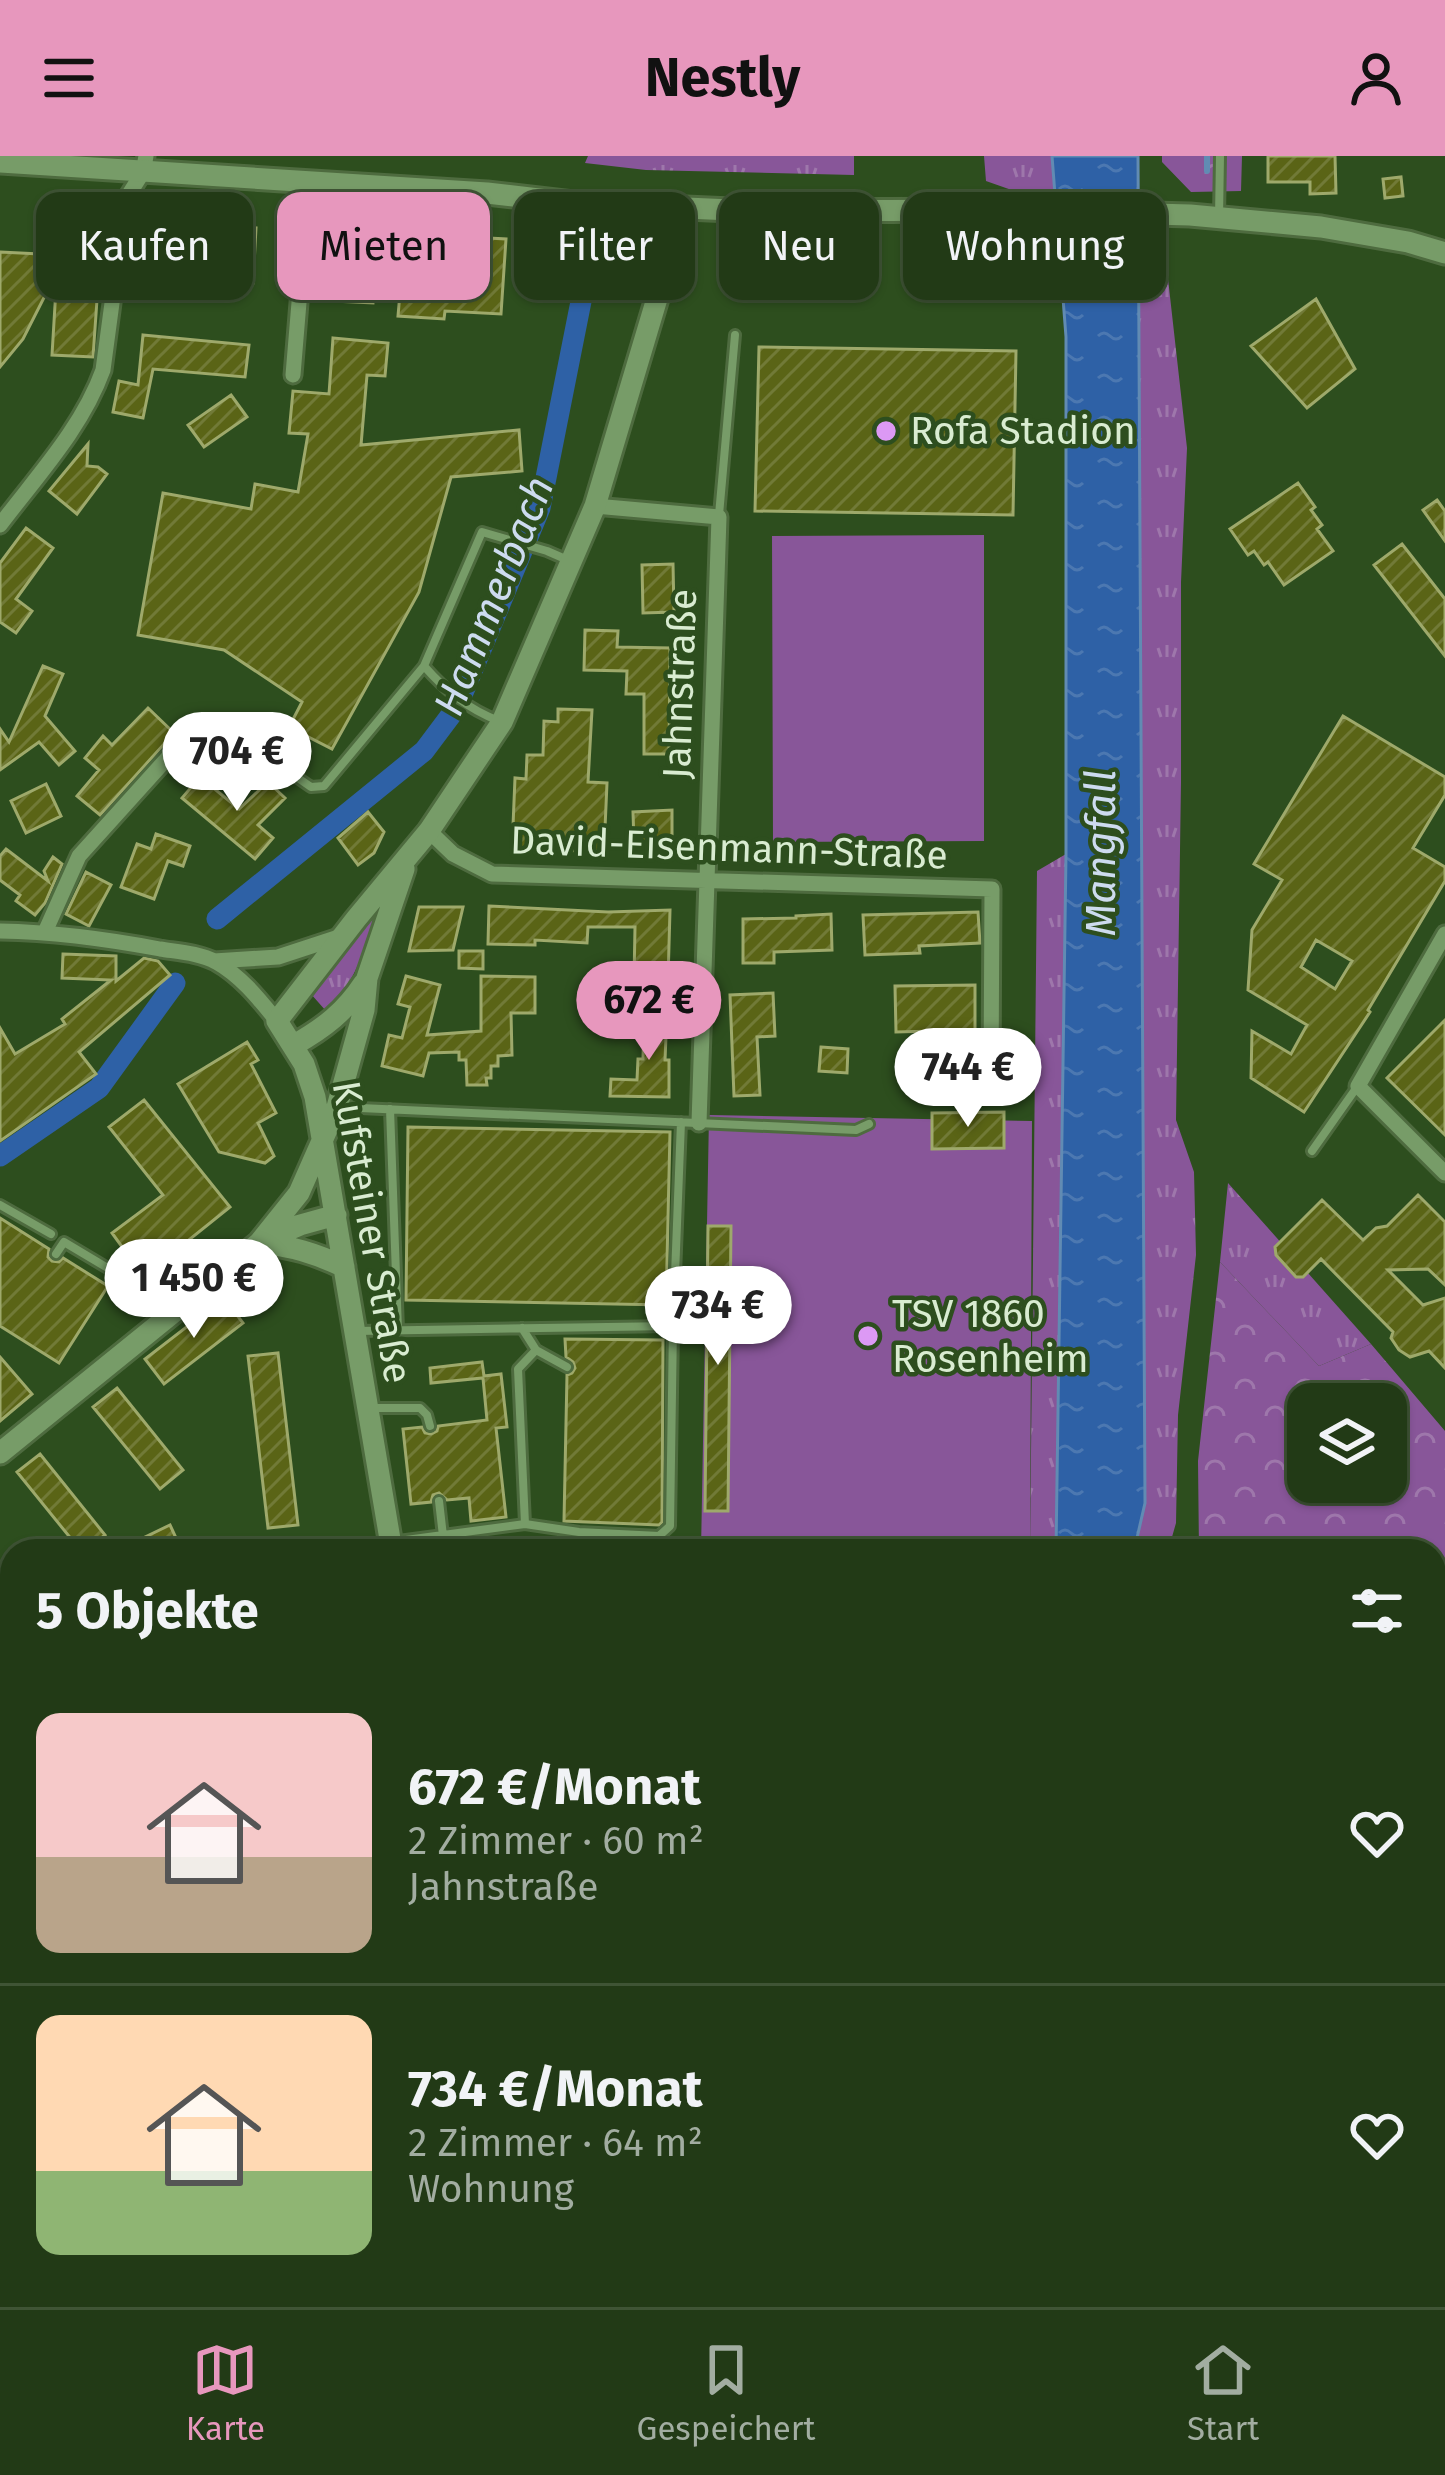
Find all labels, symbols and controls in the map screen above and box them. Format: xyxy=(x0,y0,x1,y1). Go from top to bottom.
icon: menu xyxy=(36,45,102,111)
icon: person xyxy=(1343,45,1409,111)
text: Nestly xyxy=(645,46,800,110)
chip: Kaufen xyxy=(36,192,253,300)
chip: Mieten xyxy=(277,192,490,300)
chip: Filter xyxy=(514,192,695,300)
chip: Neu xyxy=(719,192,879,300)
chip: Wohnung xyxy=(903,192,1166,300)
place label: Rofa Stadion xyxy=(910,408,1136,454)
marker: Rofa Stadion xyxy=(873,418,899,444)
water label: Hammerbach xyxy=(423,469,565,723)
street label: Jahnstraße xyxy=(654,588,706,780)
pin: 704 € xyxy=(153,712,321,814)
text: 704 € xyxy=(190,728,284,774)
water label: Mangfall xyxy=(1076,770,1126,936)
street label: David-Eisenmann-Straße xyxy=(509,817,949,879)
pin: 672 € xyxy=(565,961,733,1063)
text: 672 € xyxy=(603,977,695,1023)
pin: 744 € xyxy=(884,1028,1052,1130)
text: 744 € xyxy=(921,1044,1015,1090)
street label: Kufsteiner Straße xyxy=(323,1077,421,1387)
pin: 1 450 € xyxy=(83,1239,305,1341)
text: 1 450 € xyxy=(132,1255,257,1301)
pin: 734 € xyxy=(634,1266,802,1368)
text: 734 € xyxy=(672,1282,764,1328)
place label: TSV 1860 Rosenheim xyxy=(892,1291,1089,1382)
marker: TSV 1860 Rosenheim xyxy=(855,1323,881,1349)
map controls xyxy=(1287,1383,1407,1503)
button: layers xyxy=(1287,1383,1407,1503)
icon: filters xyxy=(1344,1578,1410,1644)
text: 5 Objekte xyxy=(36,1580,259,1642)
text: 672 €/Monat xyxy=(408,1756,701,1818)
icon: home xyxy=(132,1761,276,1905)
icon: heart xyxy=(1344,1800,1410,1866)
text: 2 Zimmer · 60 m² xyxy=(408,1818,704,1864)
text: Jahnstraße xyxy=(408,1864,598,1910)
text: 734 €/Monat xyxy=(408,2058,702,2120)
icon: home xyxy=(132,2063,276,2207)
icon: heart xyxy=(1344,2102,1410,2168)
text: 2 Zimmer · 64 m² xyxy=(408,2120,703,2166)
text: Wohnung xyxy=(408,2166,574,2212)
tab: Karte xyxy=(186,2337,265,2449)
tab: Gespeichert xyxy=(637,2337,815,2449)
tab: Start xyxy=(1187,2337,1259,2449)

